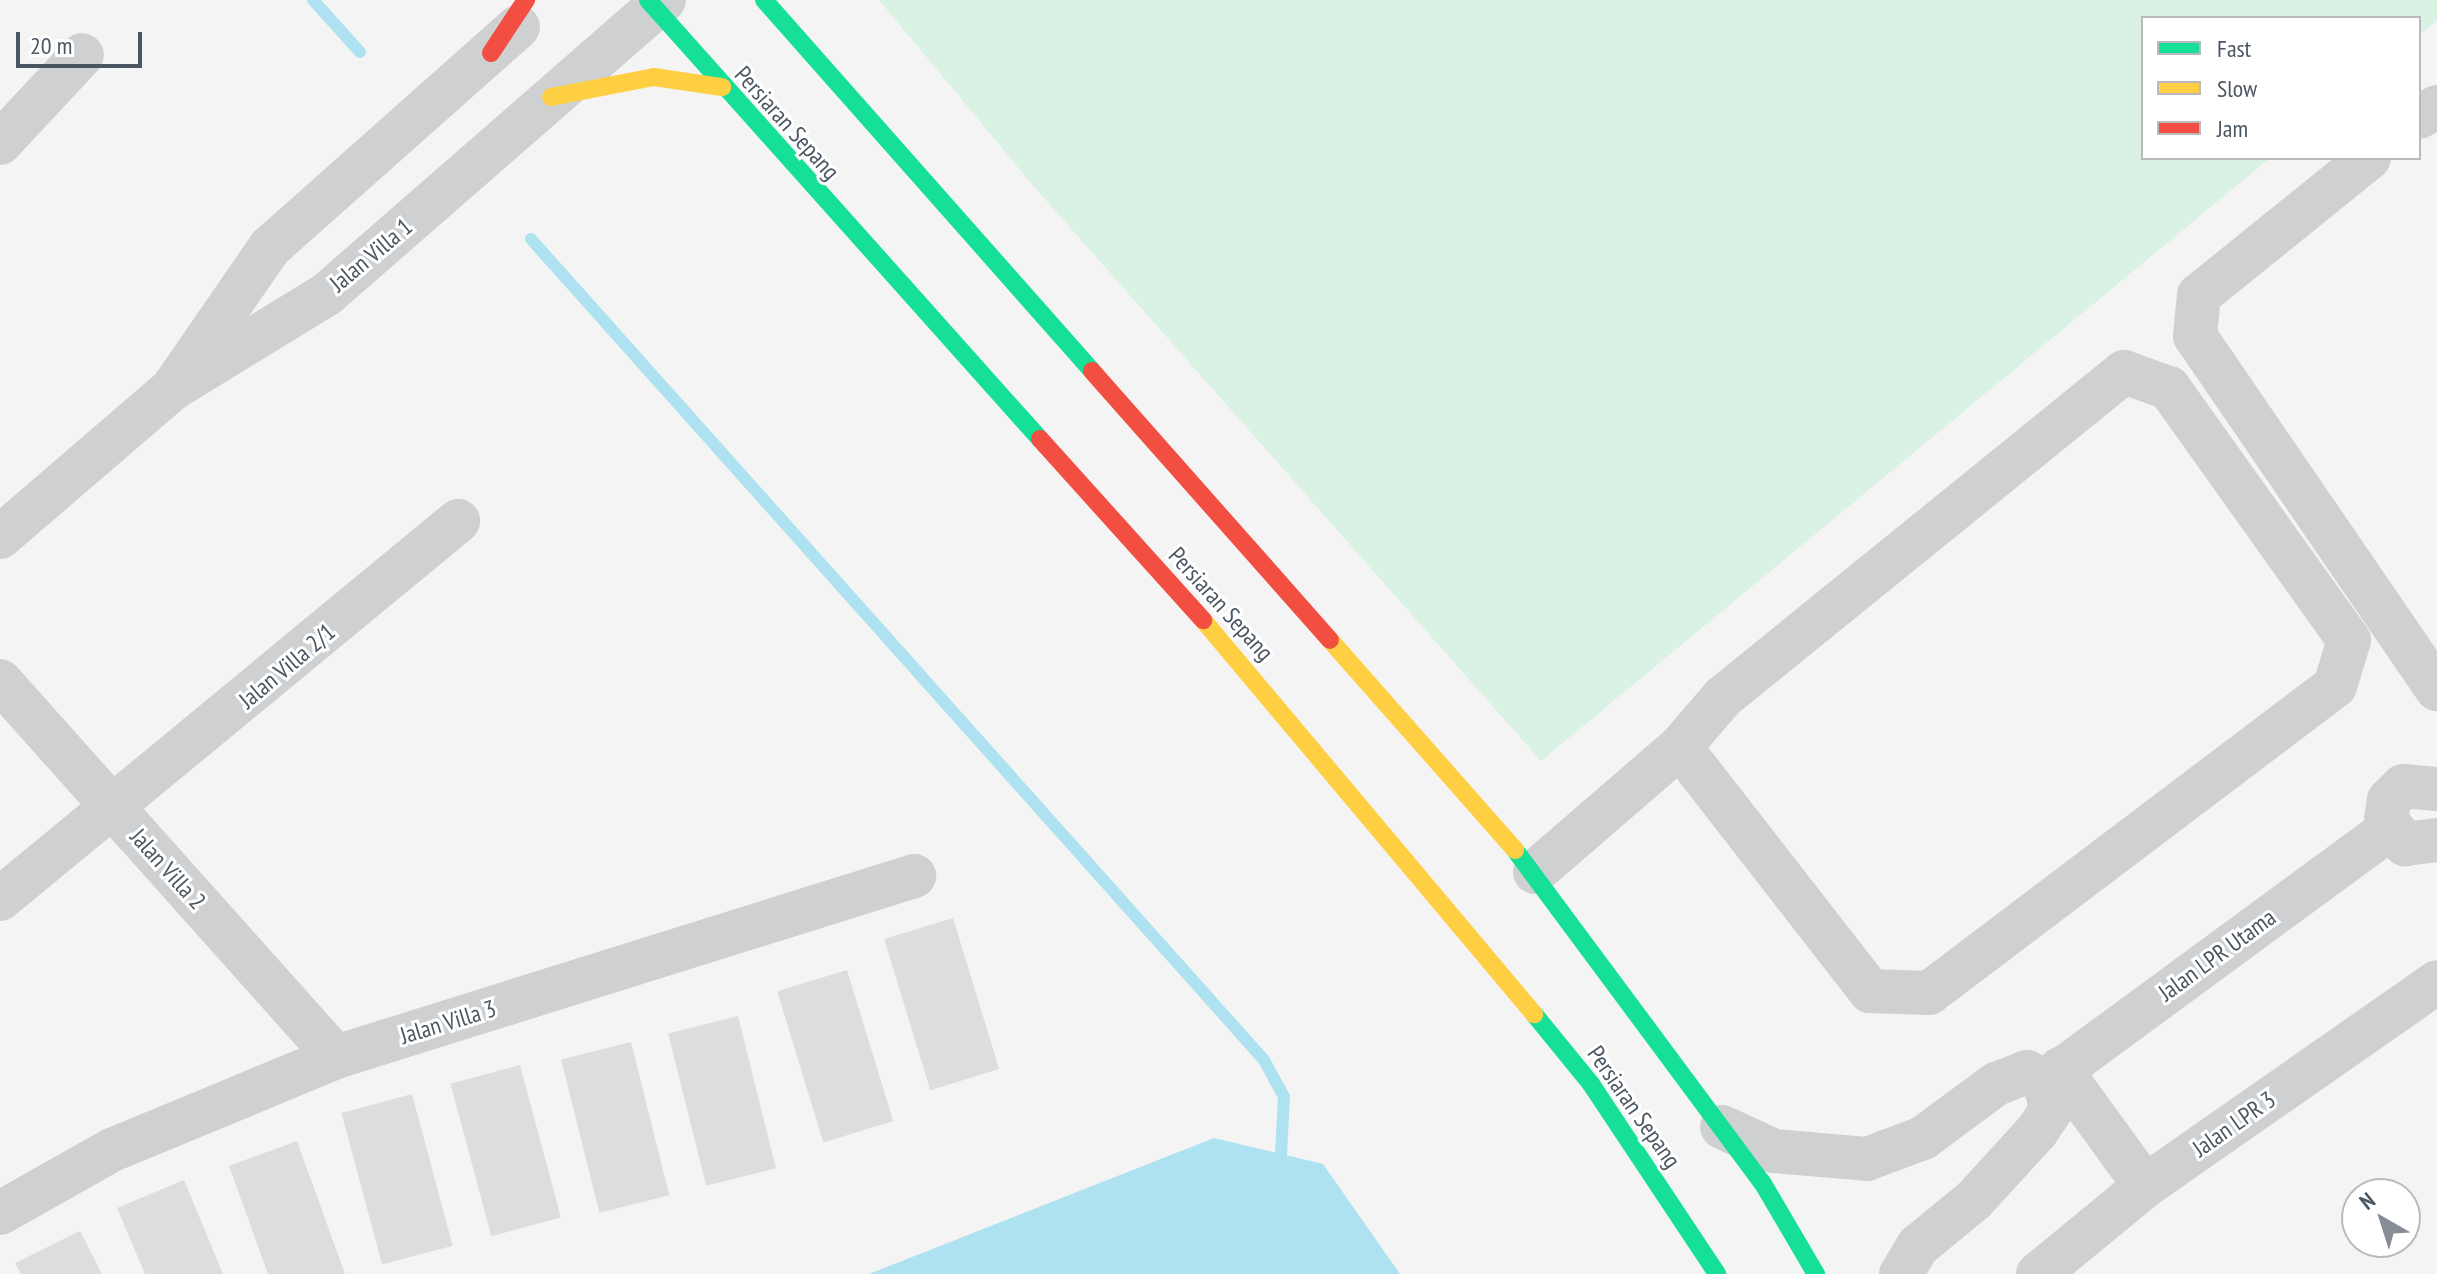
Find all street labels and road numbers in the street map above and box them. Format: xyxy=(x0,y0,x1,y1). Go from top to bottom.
street label: Persiaran Sepang xyxy=(729,60,845,186)
street label: Jalan Villa 1 xyxy=(324,212,418,298)
street label: Persiaran Sepang xyxy=(1163,541,1279,667)
street label: Jalan Villa 2/1 xyxy=(233,617,341,715)
street label: Jalan Villa 2 xyxy=(124,823,212,915)
street label: Jalan LPR Utama xyxy=(2153,903,2281,1007)
street label: Jalan Villa 3 xyxy=(396,994,500,1050)
street label: Persiaran Sepang xyxy=(1581,1040,1687,1174)
street label: Jalan LPR 3 xyxy=(2187,1085,2281,1163)

